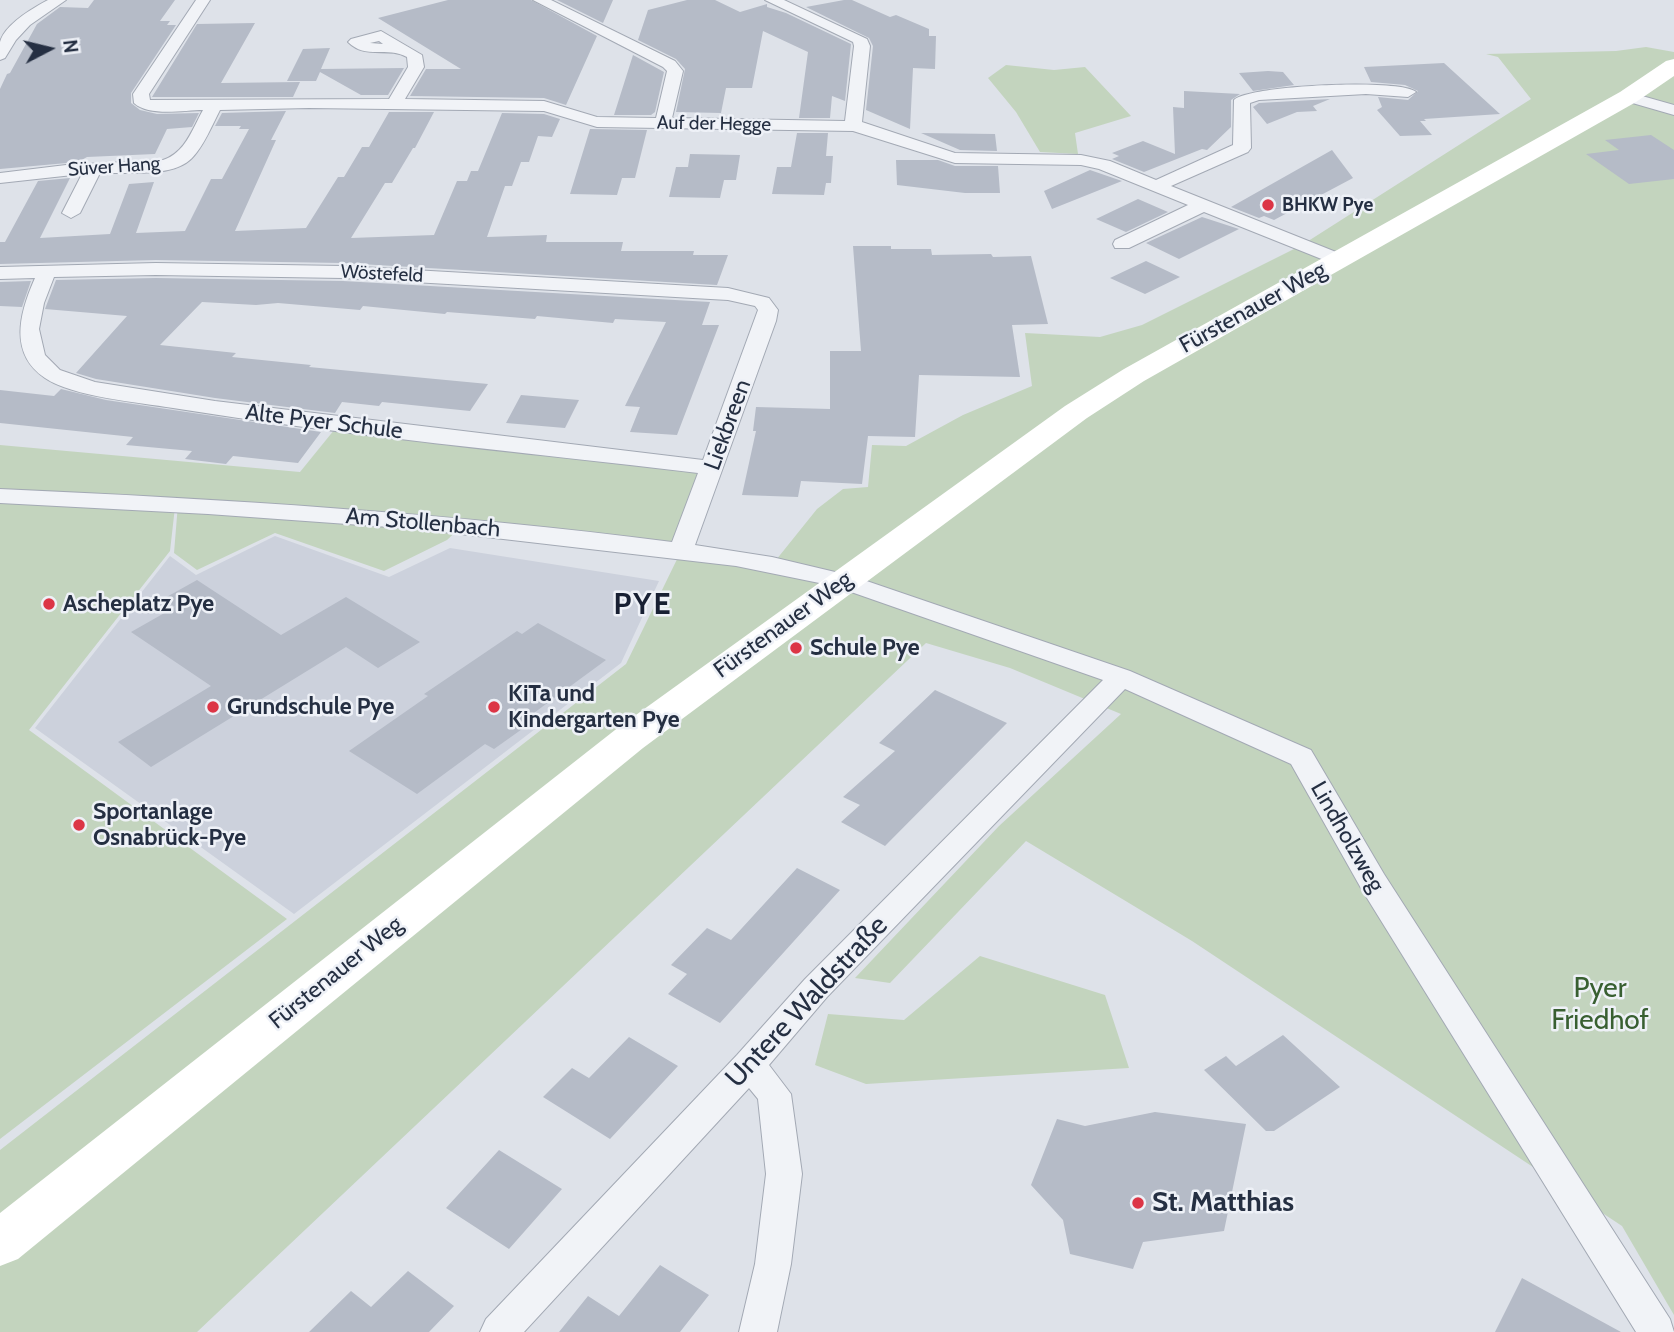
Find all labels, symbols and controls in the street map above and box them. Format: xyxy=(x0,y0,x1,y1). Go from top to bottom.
north arrow xyxy=(14,14,84,84)
text: N xyxy=(58,38,83,54)
street label: Auf der Hegge xyxy=(657,112,771,136)
street label: Süver Hang xyxy=(67,152,161,182)
place label: BHKW Pye xyxy=(1282,194,1373,216)
marker: BHKW Pye xyxy=(1260,197,1276,213)
street label: Fürstenauer Weg xyxy=(1175,256,1331,360)
street label: Wöstefeld xyxy=(340,260,424,288)
street label: Liekbreen xyxy=(699,376,757,474)
street label: Alte Pyer Schule xyxy=(244,399,404,445)
street label: Am Stollenbach xyxy=(345,502,501,544)
street label: Fürstenauer Weg xyxy=(709,566,857,684)
district label: PYE xyxy=(614,587,672,623)
place label: Ascheplatz Pye xyxy=(63,590,214,618)
marker: Ascheplatz Pye xyxy=(41,596,57,612)
place label: Schule Pye xyxy=(810,634,920,662)
marker: Schule Pye xyxy=(788,640,804,656)
place label: KiTa und Kindergarten Pye xyxy=(508,680,680,734)
place label: Grundschule Pye xyxy=(227,693,394,721)
marker: Grundschule Pye xyxy=(205,699,221,715)
marker: KiTa und Kindergarten Pye xyxy=(486,699,502,715)
street label: Lindholzweg xyxy=(1304,777,1390,897)
place label: Sportanlage Osnabrück-Pye xyxy=(93,798,246,852)
marker: Sportanlage Osnabrück-Pye xyxy=(71,817,87,833)
street label: Untere Waldstraße xyxy=(719,909,895,1095)
street label: Fürstenauer Weg xyxy=(264,911,408,1035)
park label: Pyer Friedhof xyxy=(1551,972,1649,1038)
place label: St. Matthias xyxy=(1152,1186,1294,1220)
marker: St. Matthias xyxy=(1130,1195,1146,1211)

